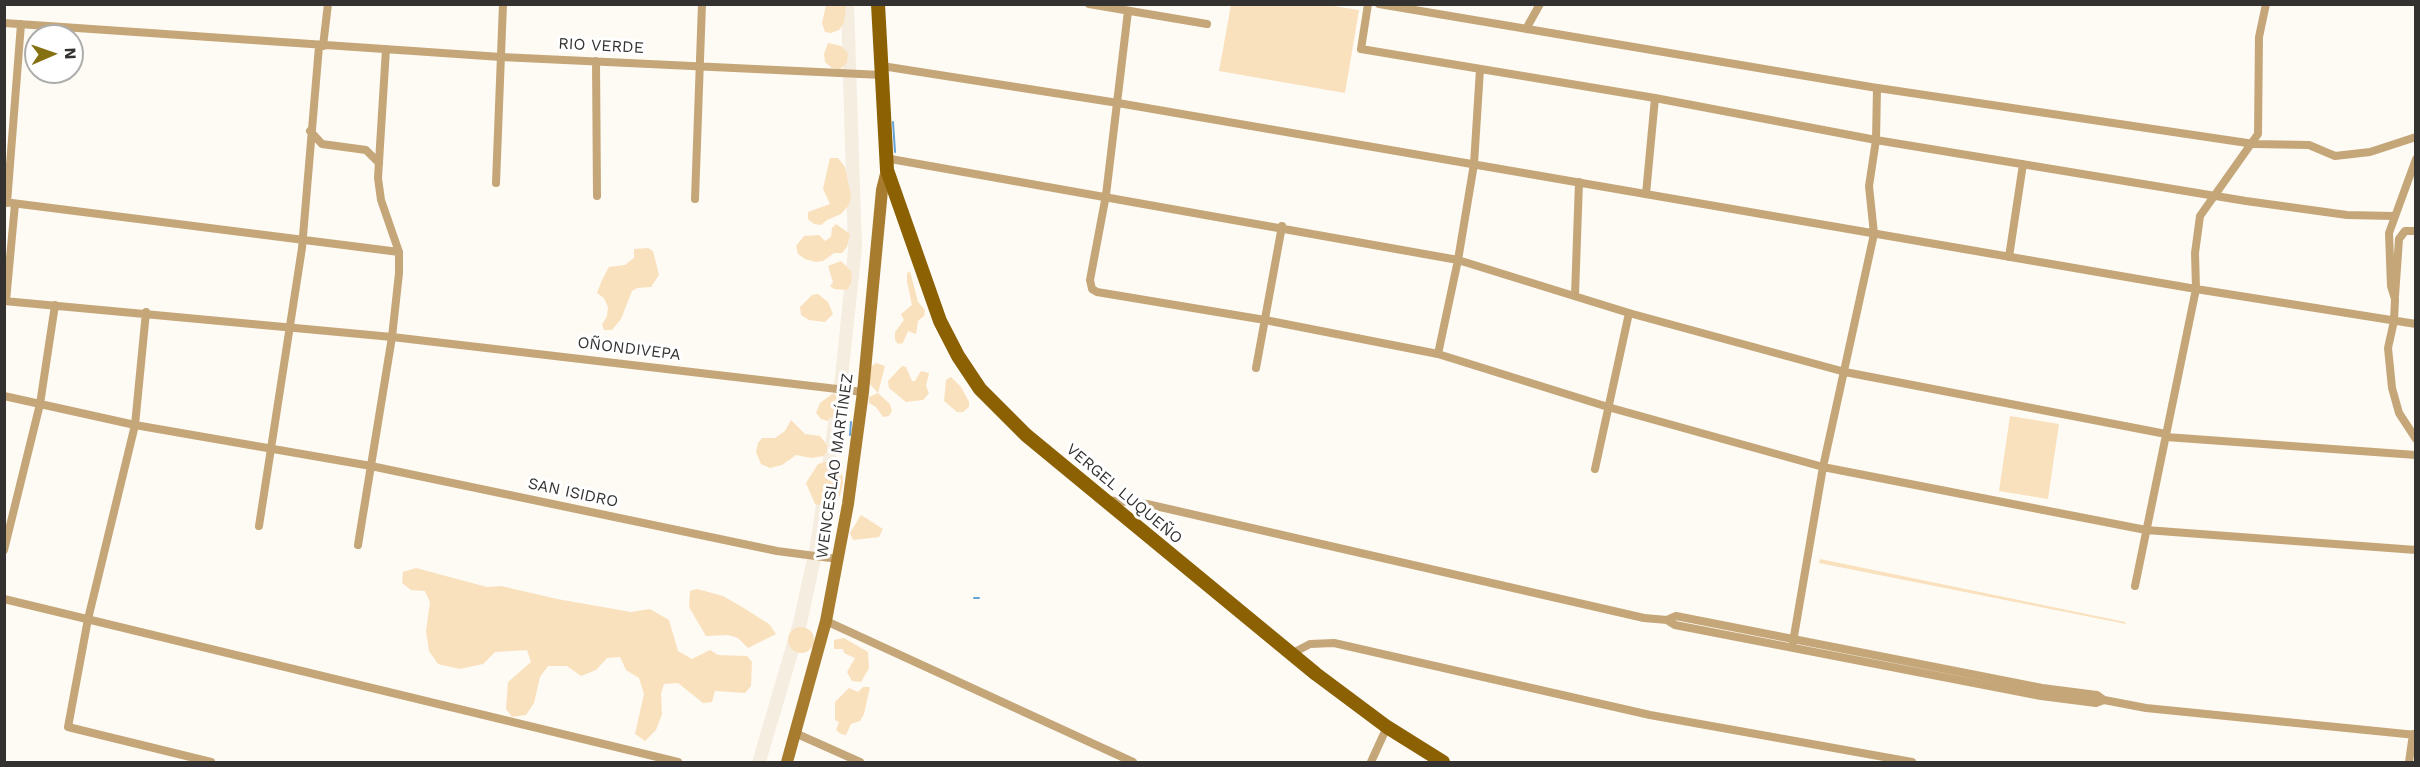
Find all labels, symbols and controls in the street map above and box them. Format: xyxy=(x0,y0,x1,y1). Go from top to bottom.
north arrow xyxy=(24,24,84,84)
street label: RIO VERDE xyxy=(558,34,644,58)
text: N xyxy=(61,47,80,60)
street label: OÑONDIVEPA xyxy=(576,333,682,365)
street label: WENCESLAO MARTÍNEZ xyxy=(812,372,858,560)
street label: VERGEL LUQUEÑO xyxy=(1062,440,1186,548)
street label: SAN ISIDRO xyxy=(526,474,620,512)

